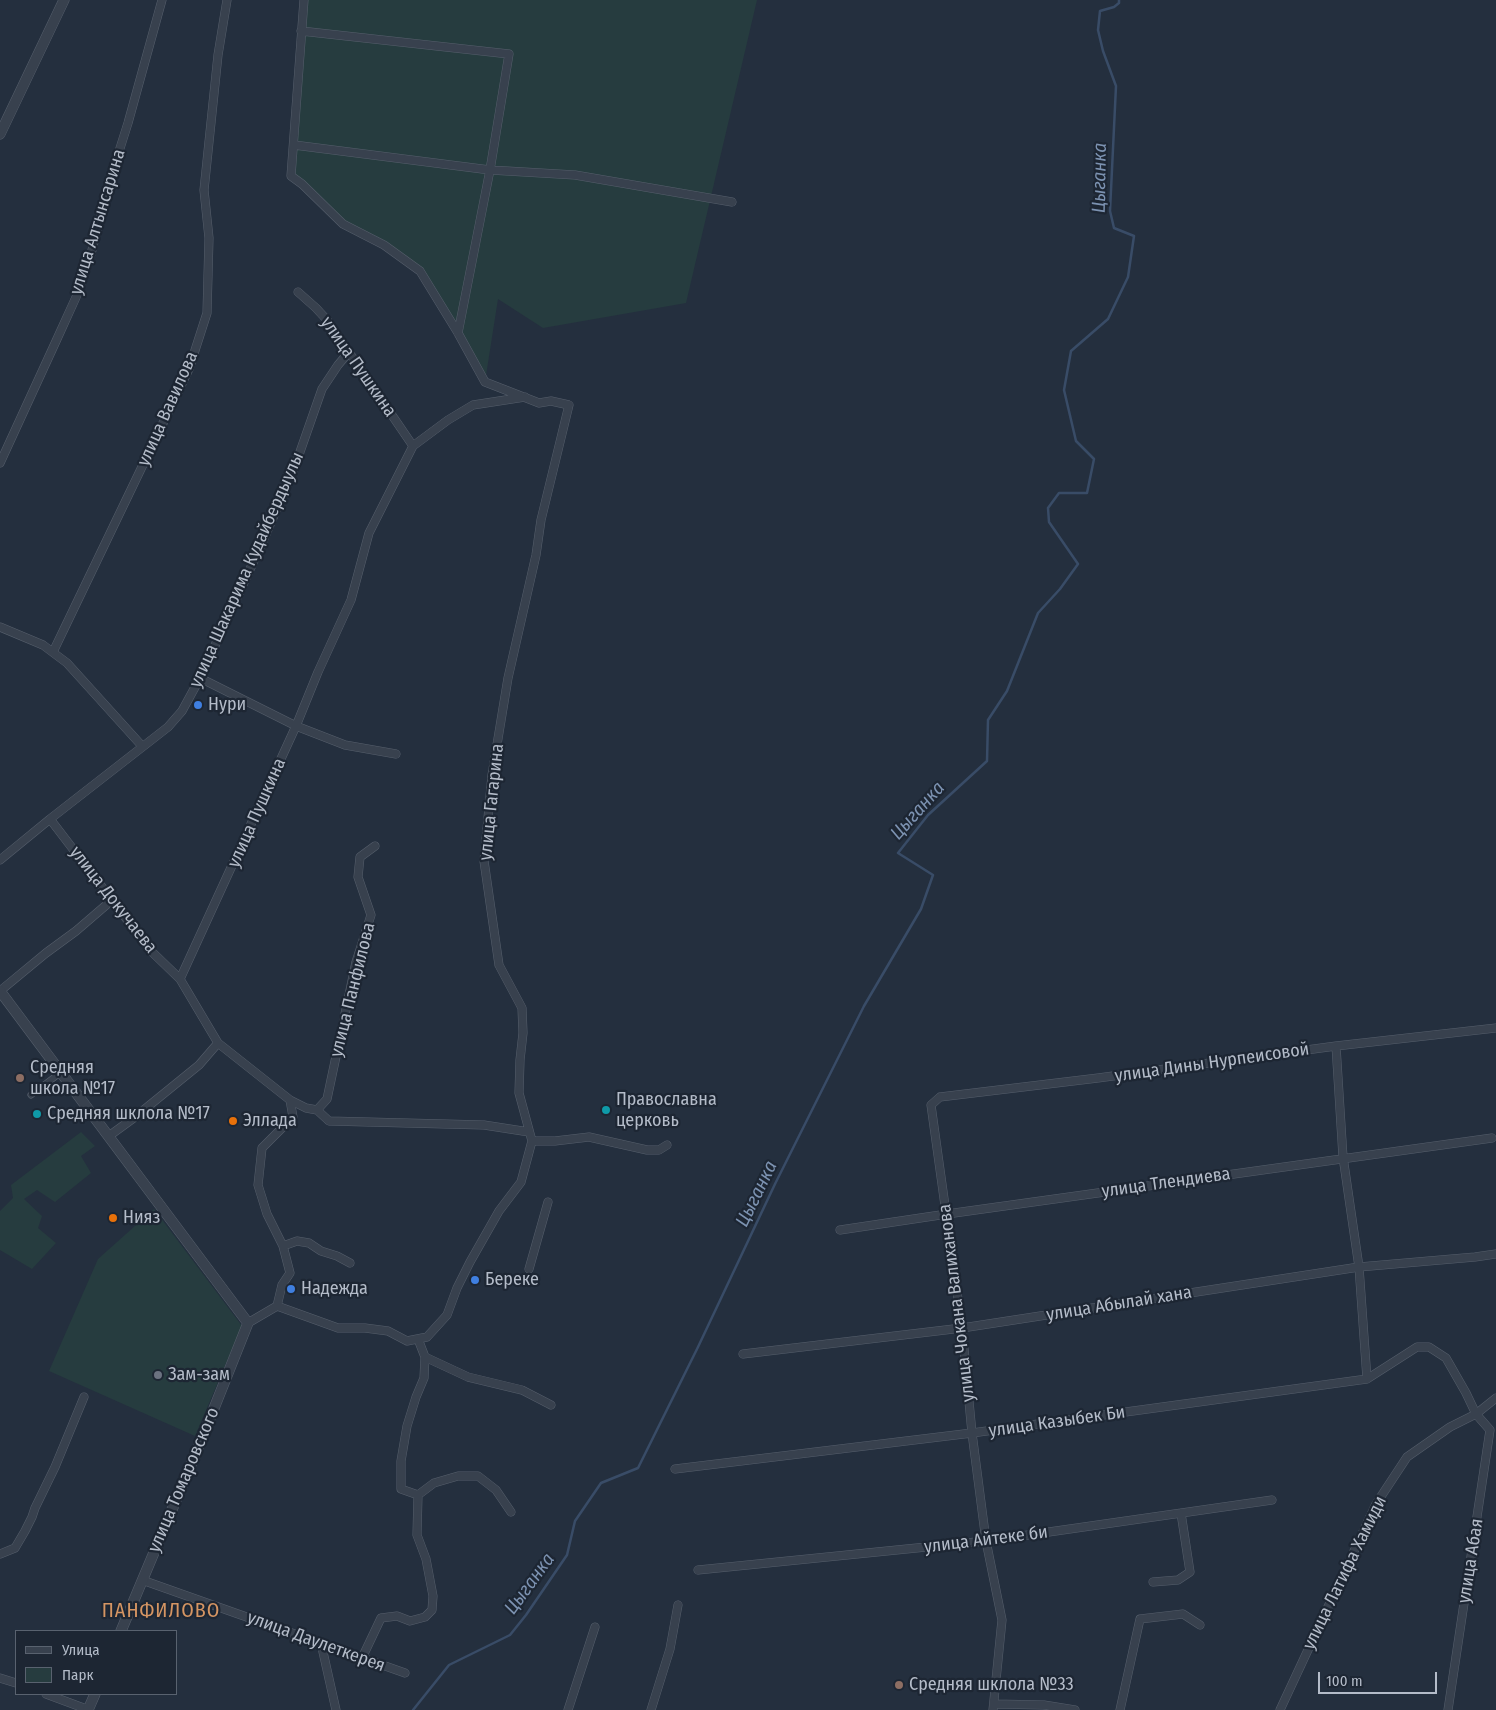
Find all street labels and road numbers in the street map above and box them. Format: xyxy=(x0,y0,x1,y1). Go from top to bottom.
street label: улица Алтынсарина xyxy=(66,147,130,297)
street label: улица Пушкина xyxy=(315,313,401,421)
street label: улица Вавилова xyxy=(133,348,203,470)
street label: улица Шакарима Кудайбердыулы xyxy=(185,449,309,691)
street label: улица Гагарина xyxy=(475,742,509,862)
street label: улица Пушкина xyxy=(223,755,291,871)
street label: улица Докучаева xyxy=(65,842,161,958)
street label: улица Панфилова xyxy=(326,920,380,1060)
street label: улица Дины Нурпеисовой xyxy=(1113,1039,1311,1087)
street label: улица Тлендиева xyxy=(1100,1163,1232,1203)
street label: улица Чокана Валиханова xyxy=(934,1203,980,1403)
street label: улица Абылай хана xyxy=(1045,1282,1193,1326)
street label: улица Казыбек Би xyxy=(987,1402,1127,1442)
street label: улица Томаровского xyxy=(144,1404,224,1556)
street label: улица Латифа Хамиди xyxy=(1298,1493,1392,1653)
street label: улица Абая xyxy=(1454,1517,1488,1605)
street label: улица Айтеке би xyxy=(923,1522,1049,1558)
street label: улица Даулеткерея xyxy=(244,1607,388,1677)

